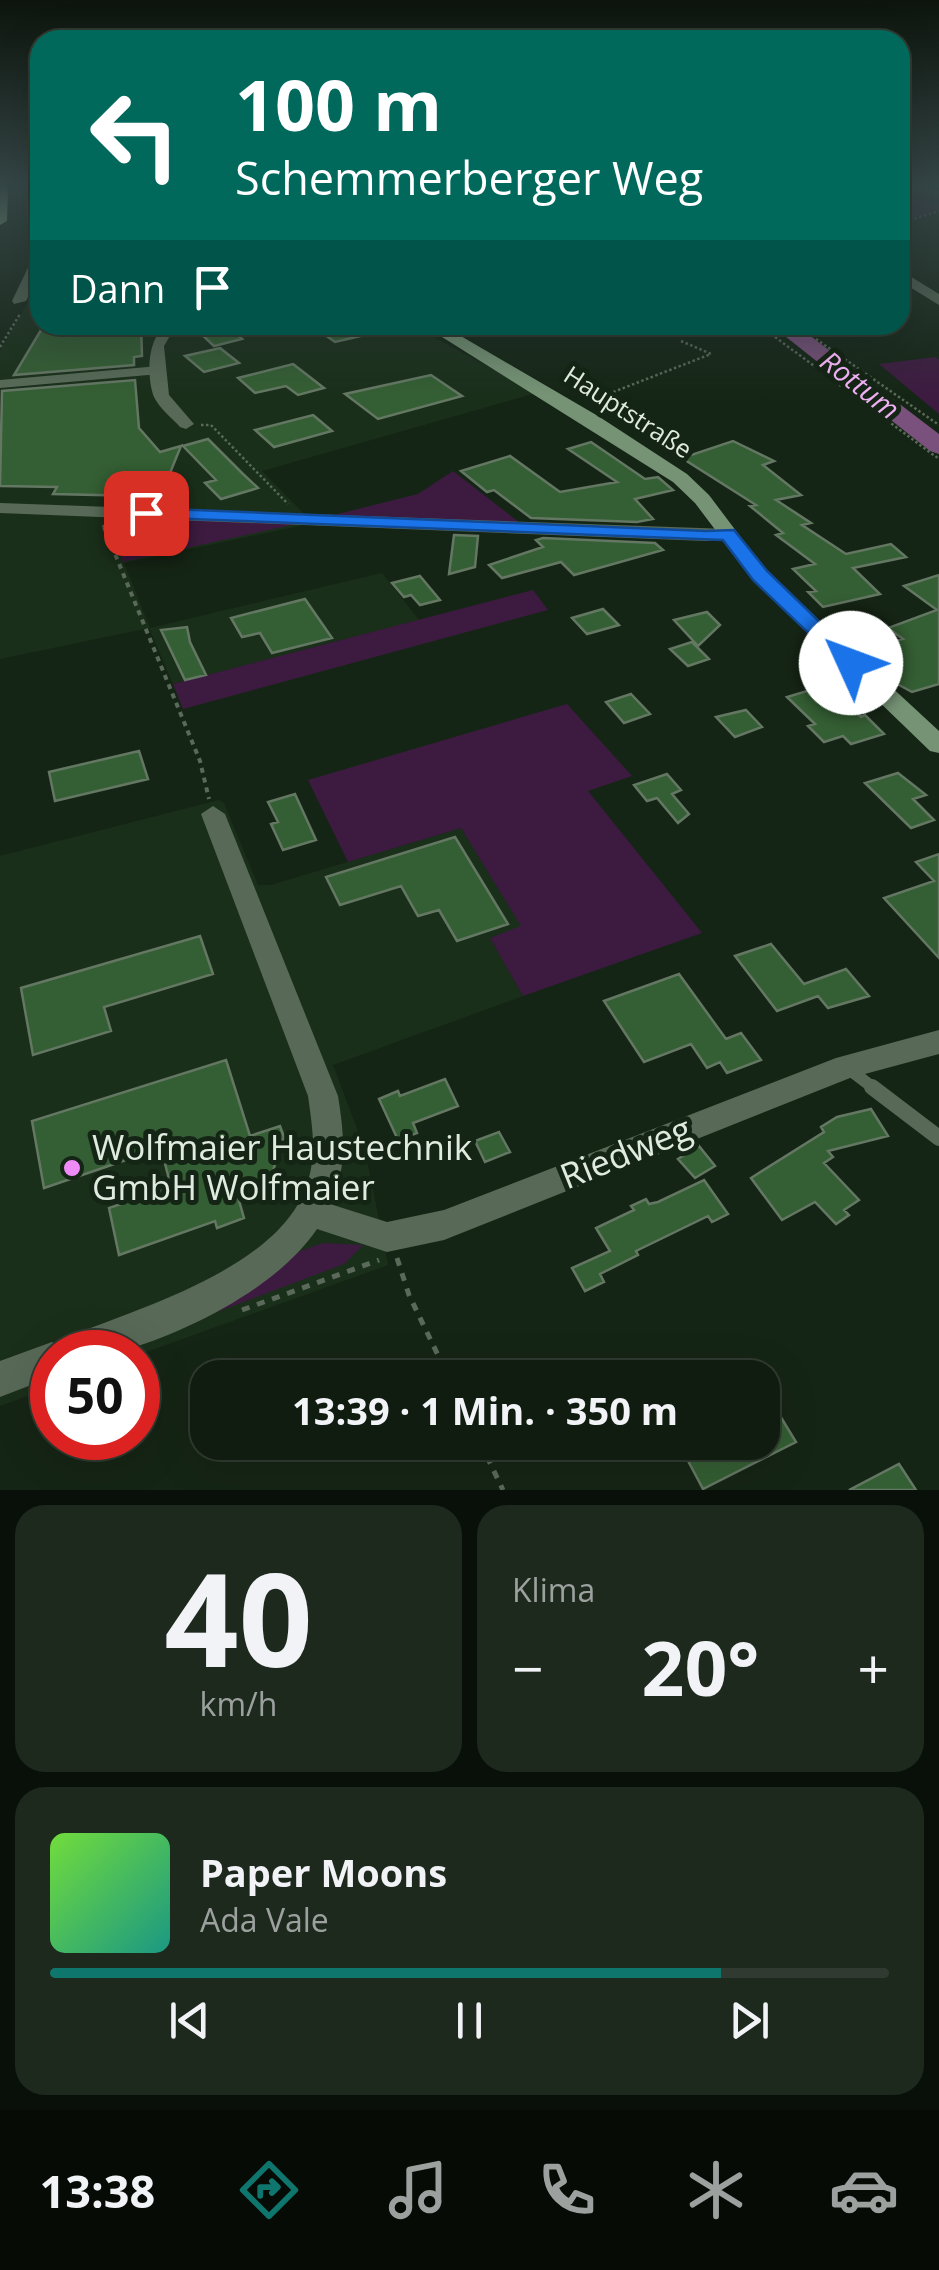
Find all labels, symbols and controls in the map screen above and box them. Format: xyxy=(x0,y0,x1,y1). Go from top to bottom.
text: 100 m xyxy=(235,56,442,152)
icon: left xyxy=(70,70,200,200)
text: Schemmerberger Weg xyxy=(235,147,703,208)
icon: arrive xyxy=(185,260,240,315)
text: Dann xyxy=(70,262,165,314)
water label: Rottum xyxy=(813,341,908,427)
street label: Hauptstraße xyxy=(558,357,699,465)
pin xyxy=(104,471,189,556)
icon: arrive xyxy=(119,486,174,541)
position arrow xyxy=(799,611,903,715)
street label: Riedweg xyxy=(553,1104,698,1199)
place label: Wolfmaier Haustechnik GmbH Wolfmaier xyxy=(92,1123,473,1210)
marker: Wolfmaier Haustechnik GmbH Wolfmaier xyxy=(61,1157,83,1179)
speed limit sign: 50 xyxy=(30,1330,160,1460)
text: 13:39 · 1 Min. · 350 m xyxy=(292,1384,678,1436)
text: 40 xyxy=(164,1528,313,1705)
text: Klima xyxy=(512,1568,595,1611)
text: 20° xyxy=(642,1616,759,1718)
text: − xyxy=(512,1630,543,1705)
text: + xyxy=(858,1630,889,1705)
text: km/h xyxy=(200,1682,277,1725)
text: Paper Moons xyxy=(200,1846,447,1898)
text: Ada Vale xyxy=(200,1898,329,1941)
icon: previous xyxy=(162,1993,217,2048)
icon: pause xyxy=(442,1993,497,2048)
icon: next xyxy=(722,1993,777,2048)
icon: directions xyxy=(234,2155,304,2225)
icon: music xyxy=(383,2155,453,2225)
icon: phone xyxy=(532,2155,602,2225)
icon: climate xyxy=(681,2155,751,2225)
icon: car xyxy=(829,2155,899,2225)
text: 13:38 xyxy=(39,2160,155,2221)

